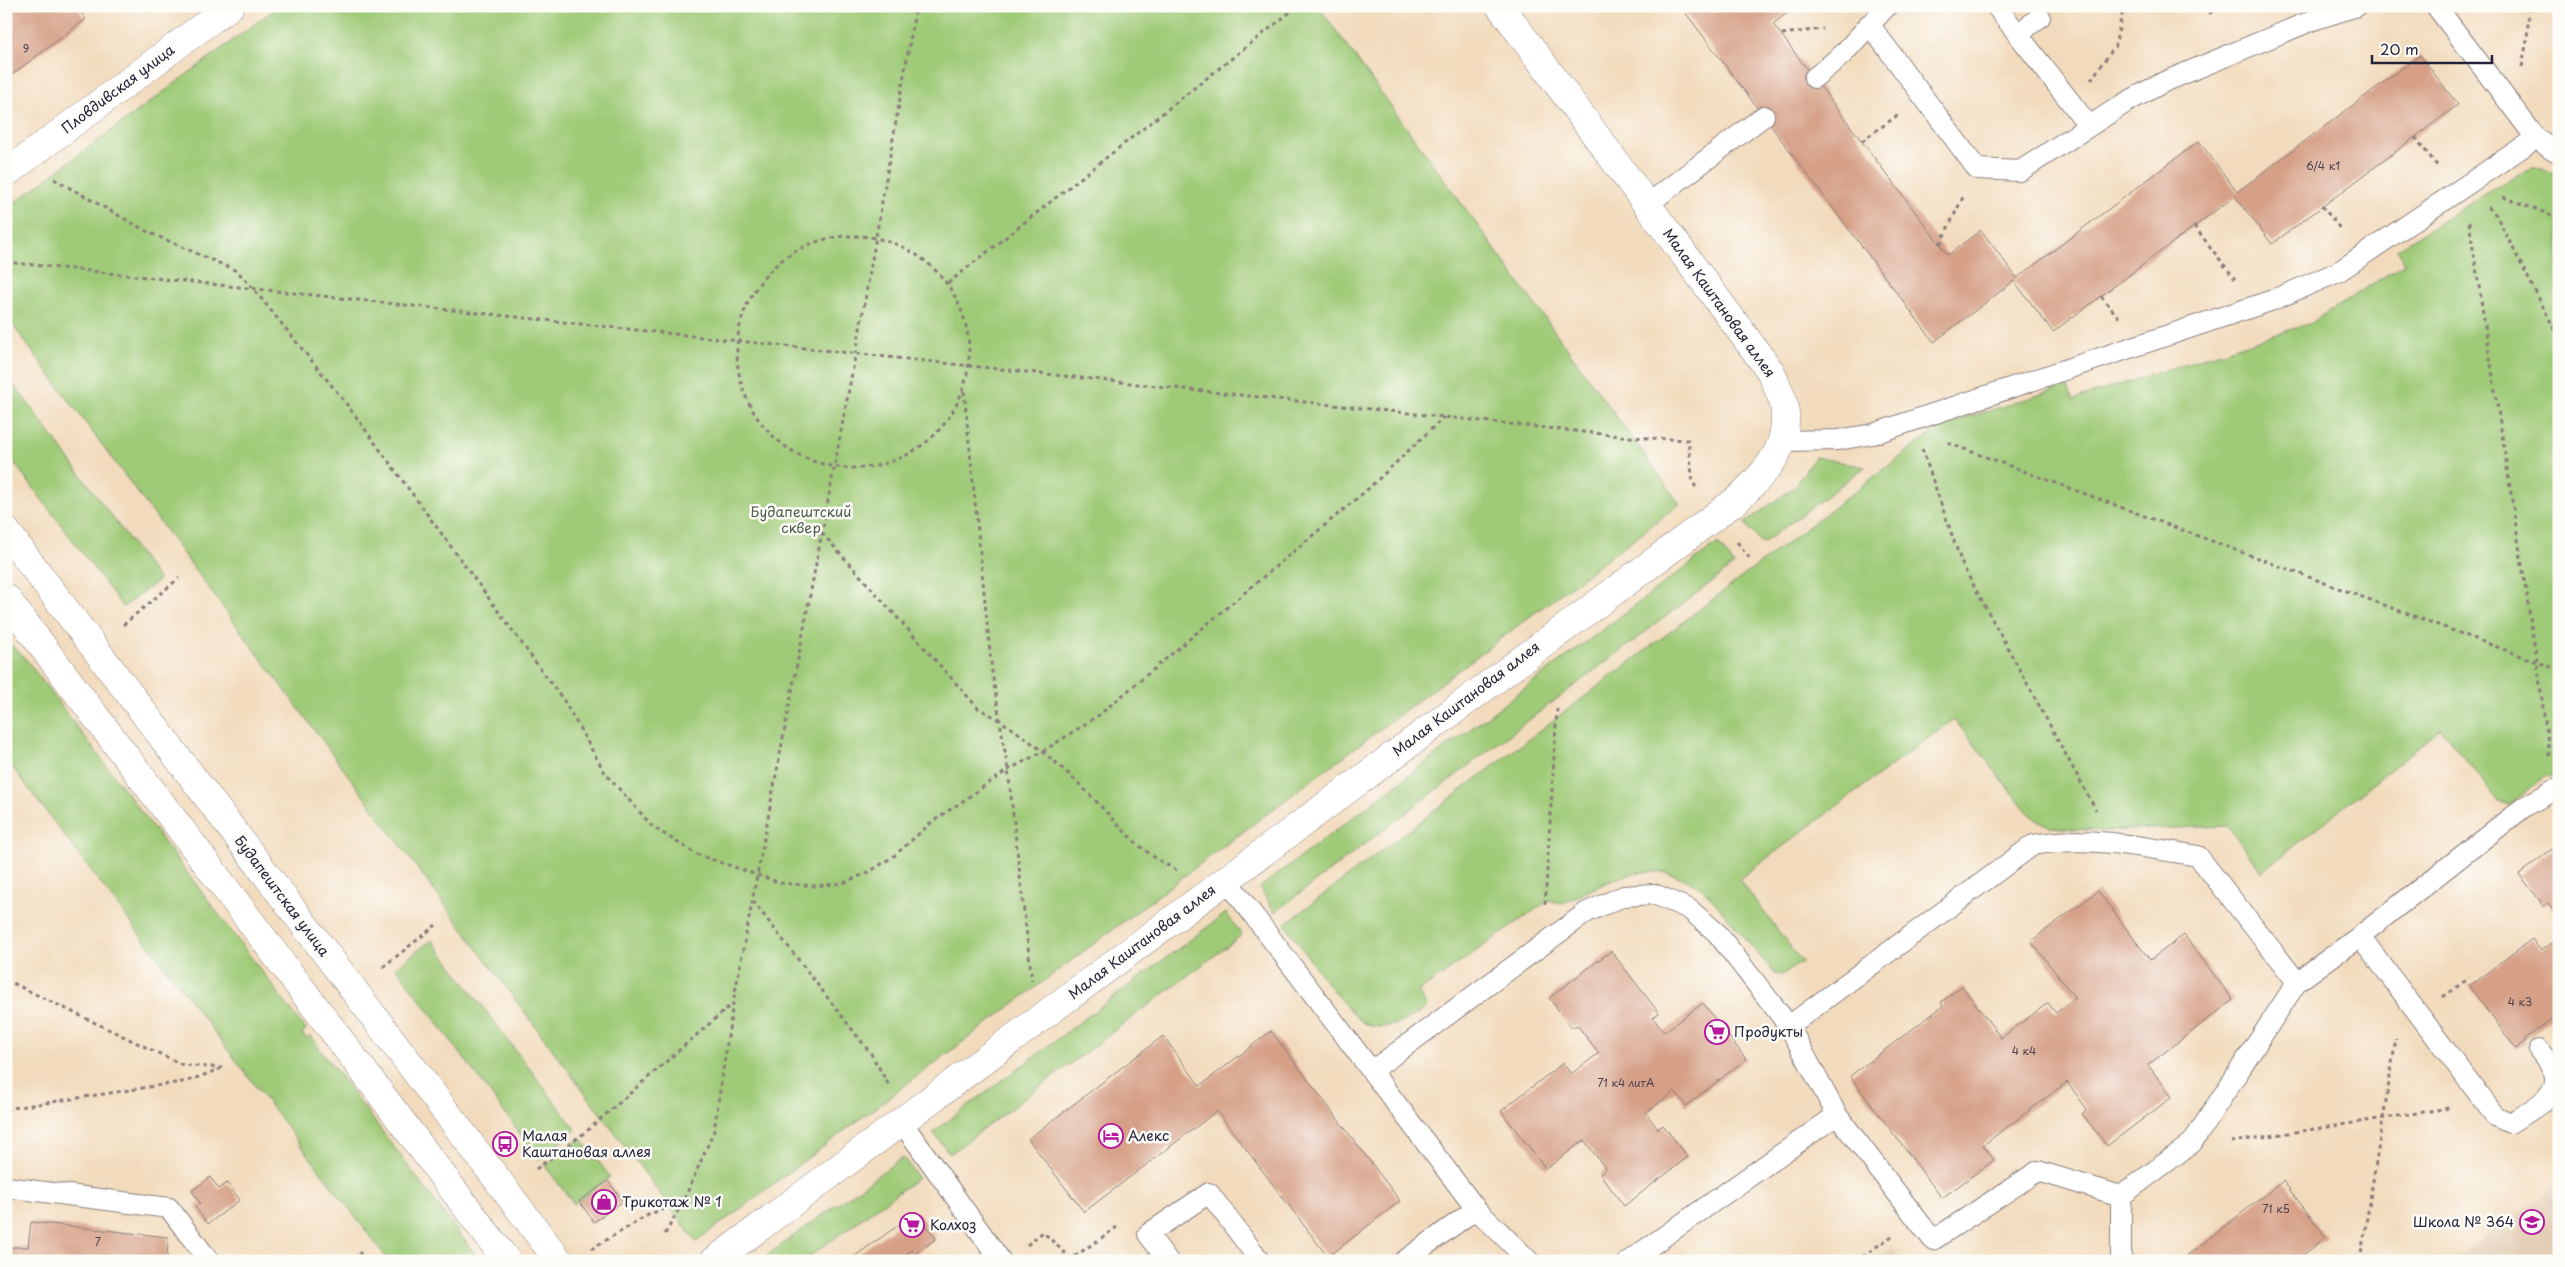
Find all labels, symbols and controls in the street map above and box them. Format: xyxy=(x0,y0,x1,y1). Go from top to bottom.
scale bar xyxy=(2372,32,2492,64)
text: 20 m xyxy=(2380,37,2419,60)
street label: Пловдивская улица xyxy=(57,39,179,138)
house number: 9 xyxy=(23,40,29,57)
house number: 6/4 к1 xyxy=(2306,157,2340,174)
street label: Малая Каштановая аллея xyxy=(1658,224,1781,382)
park label: Будапештский сквер xyxy=(750,501,852,538)
street label: Малая Каштановая аллея xyxy=(1388,636,1544,761)
street label: Будапештская улица xyxy=(230,831,335,961)
street label: Малая Каштановая аллея xyxy=(1064,879,1220,1004)
house number: 4 к3 xyxy=(2508,993,2532,1010)
supermarket icon: Продукты xyxy=(1704,1019,1730,1045)
place label: Продукты xyxy=(1734,1021,1803,1042)
house number: 4 к4 xyxy=(2012,1042,2036,1059)
house number: 71 к4 литА xyxy=(1598,1074,1655,1091)
hotel icon: Алекс xyxy=(1098,1123,1124,1149)
place label: Малая Каштановая аллея xyxy=(522,1125,651,1162)
place label: Алекс xyxy=(1128,1125,1169,1146)
bus stop icon: Малая Каштановая аллея xyxy=(492,1131,518,1157)
shop icon: Трикотаж № 1 xyxy=(591,1189,617,1215)
place label: Трикотаж № 1 xyxy=(622,1191,722,1212)
house number: 71 к5 xyxy=(2262,1200,2290,1217)
school or university icon: Школа № 364 xyxy=(2519,1209,2545,1235)
place label: Школа № 364 xyxy=(2413,1211,2514,1232)
supermarket icon: Колхоз xyxy=(899,1212,925,1238)
place label: Колхоз xyxy=(930,1214,976,1235)
house number: 7 xyxy=(95,1233,101,1250)

